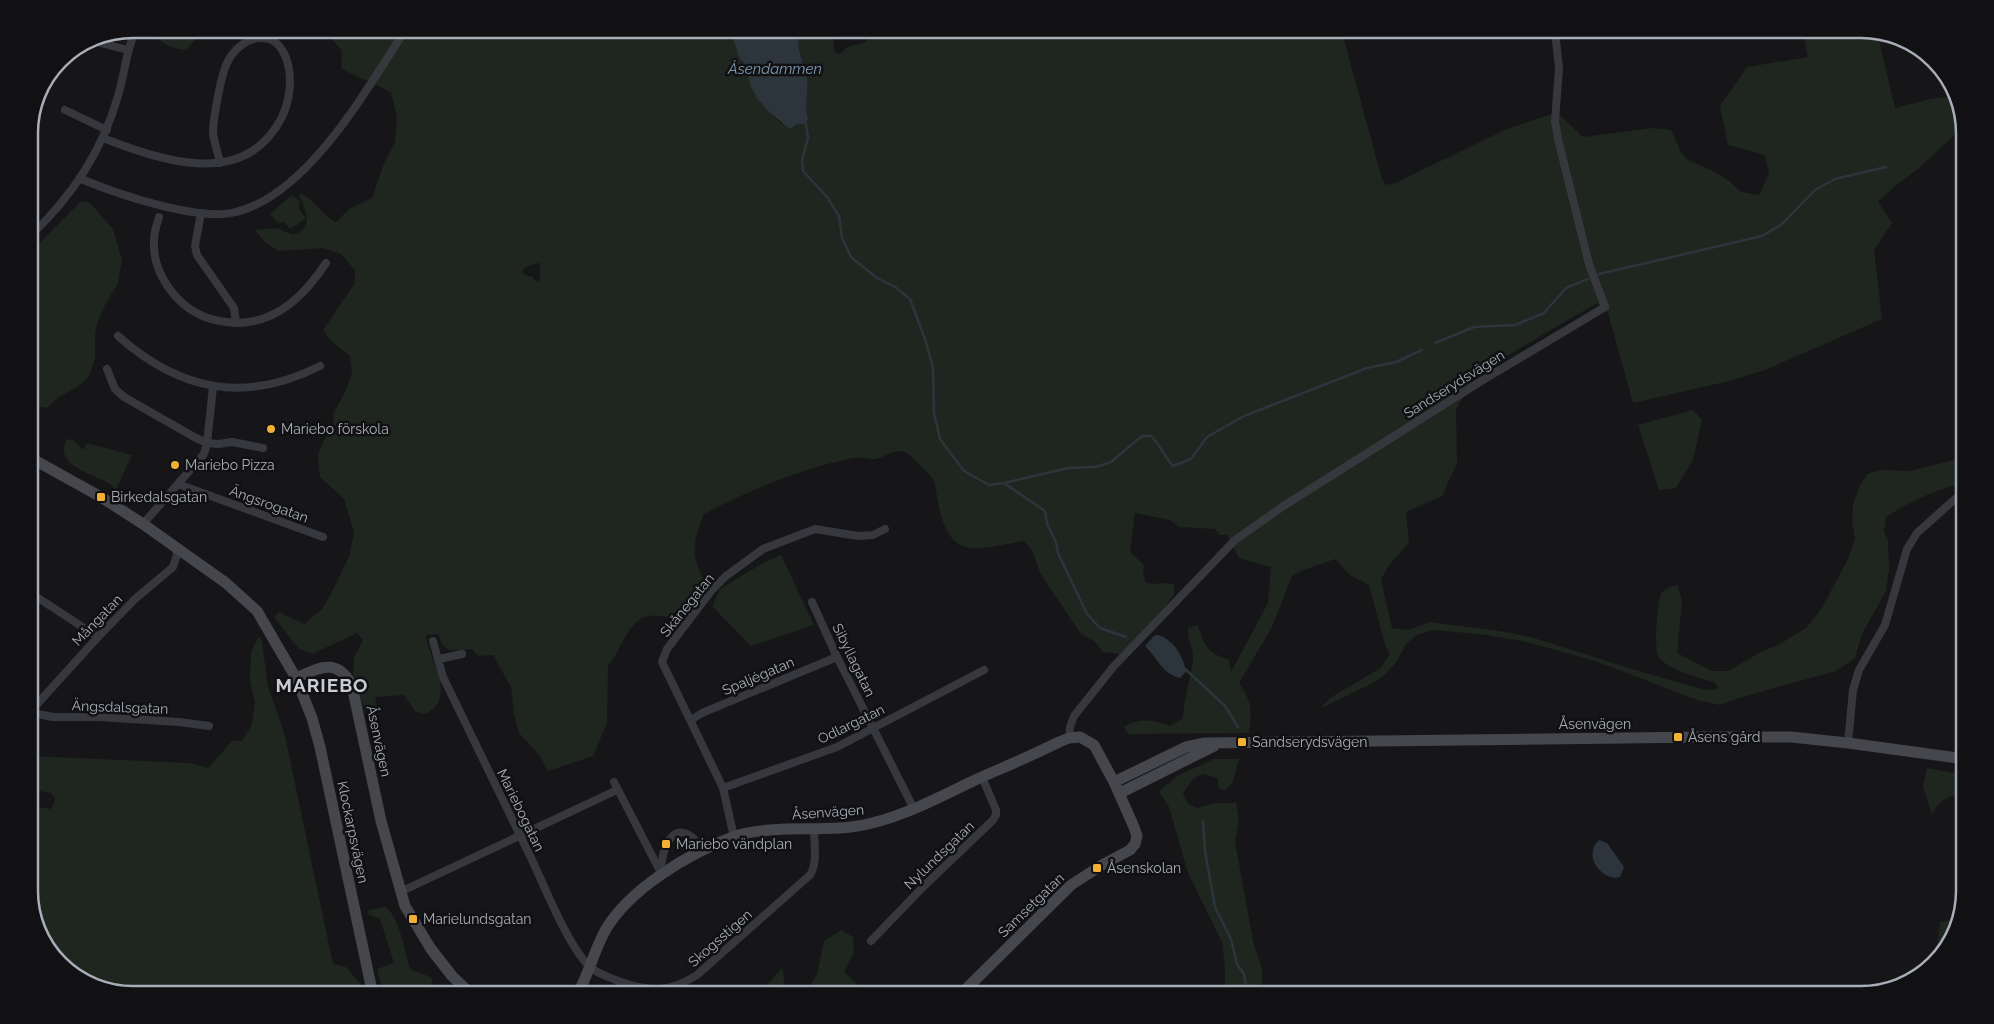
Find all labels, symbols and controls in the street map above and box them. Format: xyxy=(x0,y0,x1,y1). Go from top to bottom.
water label: Åsendammen xyxy=(727,60,822,78)
street label: Sandserydsvägen xyxy=(1401,347,1507,421)
place label: Mariebo förskola xyxy=(281,421,389,437)
marker: Mariebo förskola xyxy=(265,423,277,435)
place label: Mariebo Pizza xyxy=(185,457,275,473)
marker: Mariebo Pizza xyxy=(169,459,181,471)
street label: Ängsrogatan xyxy=(227,480,311,526)
place label: Birkedalsgatan xyxy=(111,489,207,505)
marker: Birkedalsgatan xyxy=(95,491,107,503)
street label: Skånegatan xyxy=(657,570,717,640)
street label: Mångatan xyxy=(69,591,125,649)
street label: Sibyllagatan xyxy=(829,621,879,699)
street label: Spaljégatan xyxy=(720,654,796,698)
district label: MARIEBO xyxy=(276,674,368,696)
street label: Ängsdalsgatan xyxy=(71,695,169,717)
street label: Odlargatan xyxy=(815,701,887,747)
street label: Åsenvägen xyxy=(364,704,395,778)
street label: Åsenvägen xyxy=(1559,715,1631,732)
place label: Åsens gård xyxy=(1688,728,1761,745)
marker: Åsens gård xyxy=(1672,731,1684,743)
place label: Sandserydsvägen xyxy=(1252,734,1368,750)
marker: Sandserydsvägen xyxy=(1236,736,1248,748)
street label: Mariebogatan xyxy=(494,766,548,854)
street label: Klockarpsvägen xyxy=(334,779,372,885)
street label: Åsenvägen xyxy=(791,801,865,823)
street label: Nylundsgatan xyxy=(901,818,977,892)
place label: Mariebo vändplan xyxy=(676,836,792,852)
marker: Mariebo vändplan xyxy=(660,838,672,850)
place label: Åsenskolan xyxy=(1107,859,1181,876)
marker: Åsenskolan xyxy=(1091,862,1103,874)
street label: Samsetgatan xyxy=(995,870,1067,940)
street label: Skogsstigen xyxy=(685,906,755,970)
place label: Marielundsgatan xyxy=(423,911,532,927)
marker: Marielundsgatan xyxy=(407,913,419,925)

